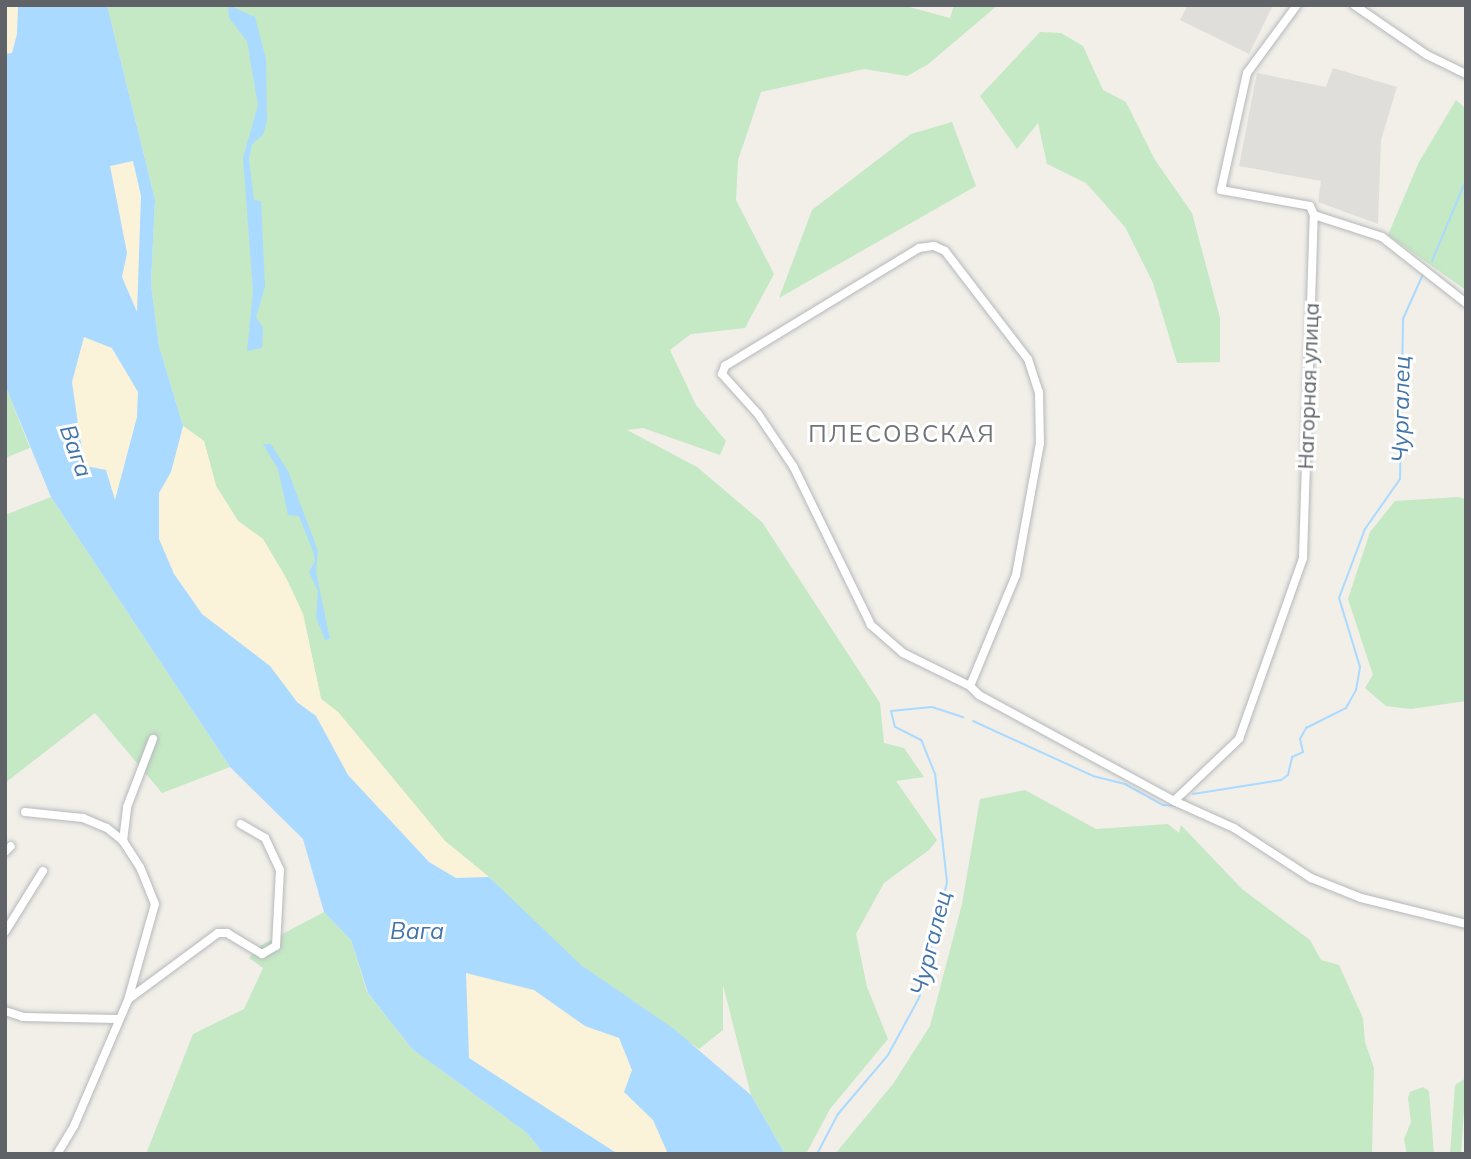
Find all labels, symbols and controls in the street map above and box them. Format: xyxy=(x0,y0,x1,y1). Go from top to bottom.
street label: Нагорная улица xyxy=(1292,302,1324,470)
water label: Чургалец xyxy=(1386,355,1416,463)
district label: ПЛЕСОВСКАЯ xyxy=(809,420,995,448)
water label: Вага xyxy=(54,421,98,481)
water label: Чургалец xyxy=(905,888,957,998)
water label: Вага xyxy=(390,917,444,945)

